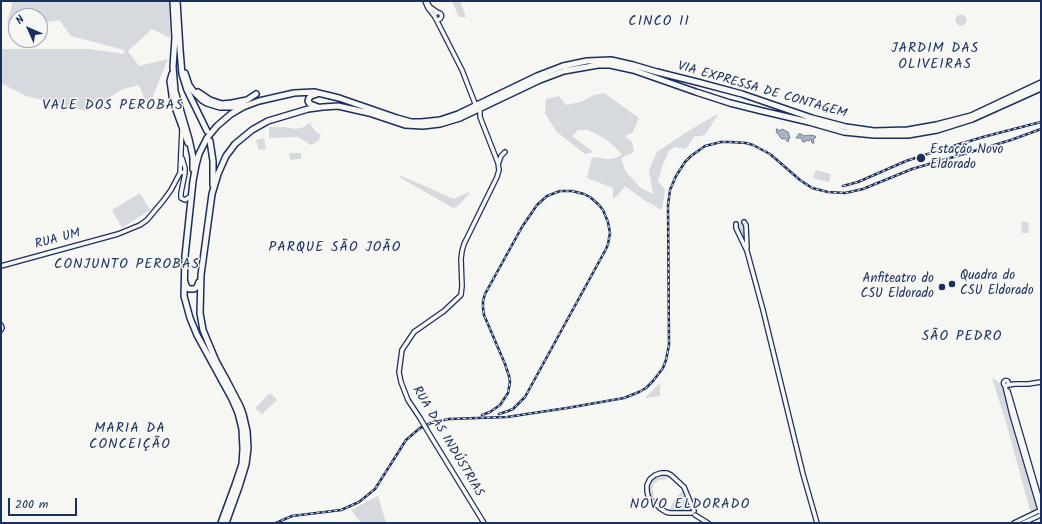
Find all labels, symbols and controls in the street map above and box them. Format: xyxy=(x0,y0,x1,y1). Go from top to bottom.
north arrow xyxy=(8,8,48,48)
text: N xyxy=(11,11,29,29)
district label: CINCO II xyxy=(628,15,690,31)
district label: JARDIM DAS OLIVEIRAS xyxy=(891,42,979,74)
street label: VIA EXPRESSA DE CONTAGEM xyxy=(676,59,848,123)
district label: VALE DOS PEROBAS xyxy=(42,99,184,115)
place label: Estação Novo Eldorado xyxy=(930,143,1003,174)
marker: Estação Novo Eldorado xyxy=(915,152,927,164)
street label: RUA UM xyxy=(34,226,82,254)
district label: PARQUE SÃO JOÃO xyxy=(269,241,401,257)
district label: CONJUNTO PEROBAS xyxy=(54,258,200,274)
place label: Quadra do CSU Eldorado xyxy=(960,269,1034,300)
place label: Anfiteatro do CSU Eldorado xyxy=(860,272,934,303)
marker: Quadra do CSU Eldorado xyxy=(947,279,957,289)
marker: Anfiteatro do CSU Eldorado xyxy=(937,282,947,292)
district label: SÃO PEDRO xyxy=(922,330,1002,346)
street label: RUA DAS INDÚSTRIAS xyxy=(408,384,486,500)
district label: MARIA DA CONCEIÇÃO xyxy=(89,422,171,454)
scale bar xyxy=(10,490,79,516)
text: 200 m xyxy=(15,495,48,514)
district label: NOVO ELDORADO xyxy=(630,498,750,514)

